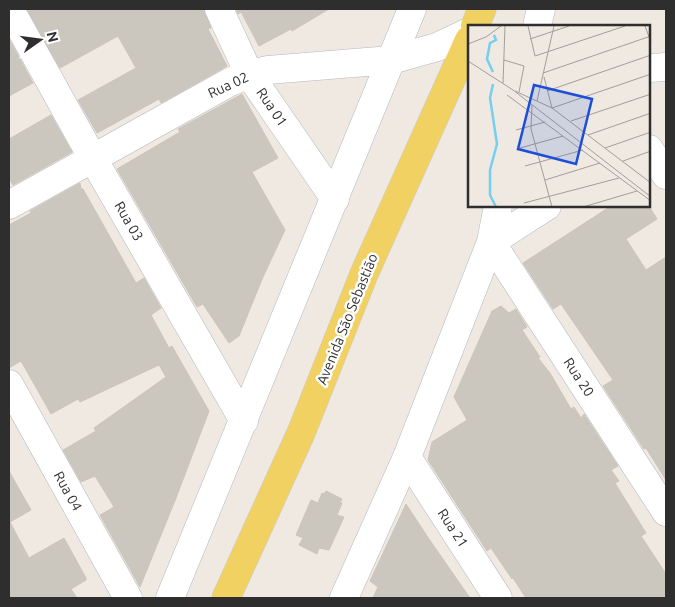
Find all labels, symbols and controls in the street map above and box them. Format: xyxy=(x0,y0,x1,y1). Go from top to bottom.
north arrow xyxy=(15,15,65,65)
inset map xyxy=(468,25,650,208)
text: N xyxy=(44,30,62,44)
street label: Rua 02 xyxy=(205,69,251,101)
street label: Rua 01 xyxy=(253,85,291,129)
street label: Rua 03 xyxy=(111,198,147,244)
street label: Avenida São Sebastião xyxy=(313,251,381,387)
street label: Rua 20 xyxy=(561,355,597,399)
street label: Rua 04 xyxy=(51,468,85,514)
street label: Rua 21 xyxy=(435,506,471,550)

